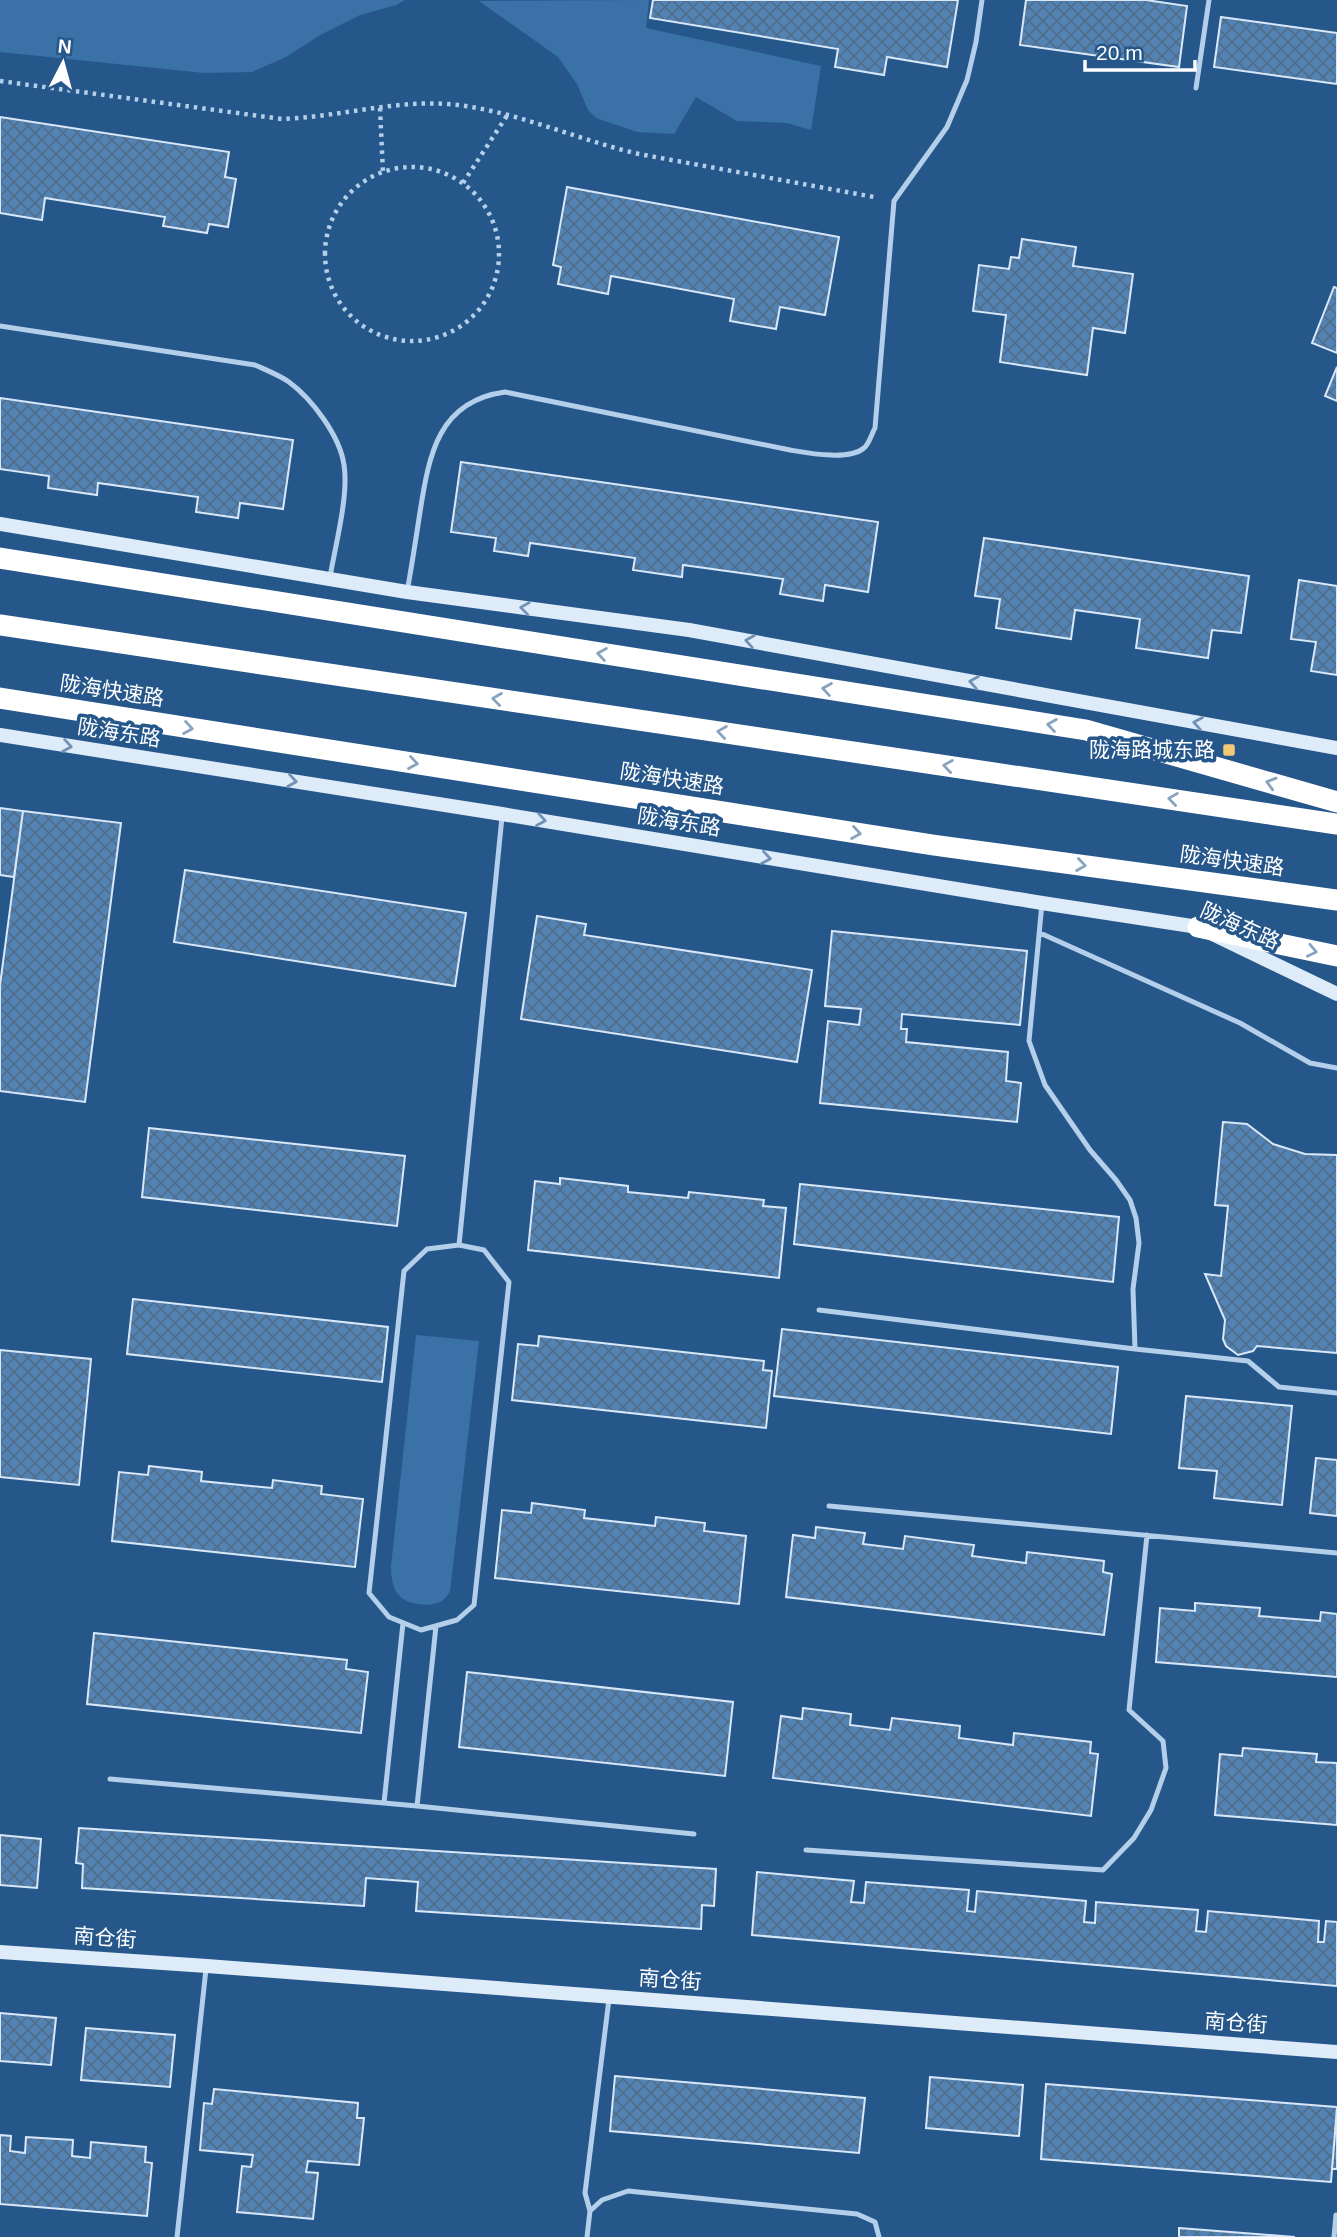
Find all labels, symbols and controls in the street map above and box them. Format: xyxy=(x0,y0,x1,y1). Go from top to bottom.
north arrow xyxy=(28,28,98,98)
scale bar xyxy=(1085,28,1195,72)
text: N xyxy=(57,35,73,58)
text: 20 m xyxy=(1096,41,1143,64)
one-way arrow xyxy=(519,600,531,615)
one-way arrow xyxy=(744,634,756,649)
one-way arrow xyxy=(596,647,608,662)
street label: 陇海快速路 xyxy=(58,671,166,710)
one-way arrow xyxy=(968,675,980,690)
one-way arrow xyxy=(821,682,833,697)
one-way arrow xyxy=(492,692,503,707)
street label: 陇海东路 xyxy=(76,715,162,750)
one-way arrow xyxy=(1192,716,1204,731)
one-way arrow xyxy=(1046,718,1058,733)
one-way arrow xyxy=(183,720,194,735)
one-way arrow xyxy=(717,725,728,740)
one-way arrow xyxy=(62,738,73,753)
place label: 陇海路城东路 xyxy=(1089,738,1215,761)
marker: 陇海路城东路 xyxy=(1221,742,1237,758)
one-way arrow xyxy=(407,755,419,770)
street label: 陇海快速路 xyxy=(618,759,726,798)
one-way arrow xyxy=(942,759,953,774)
one-way arrow xyxy=(286,773,298,788)
one-way arrow xyxy=(1266,777,1278,792)
one-way arrow xyxy=(1167,792,1178,807)
street label: 陇海东路 xyxy=(636,804,722,839)
one-way arrow xyxy=(535,812,547,827)
one-way arrow xyxy=(850,825,862,840)
street label: 陇海快速路 xyxy=(1178,842,1286,879)
one-way arrow xyxy=(760,850,771,865)
one-way arrow xyxy=(1075,857,1087,872)
street label: 陇海东路 xyxy=(1197,898,1283,953)
one-way arrow xyxy=(1306,942,1318,957)
street label: 南仓街 xyxy=(73,1924,137,1951)
street label: 南仓街 xyxy=(638,1966,702,1993)
street label: 南仓街 xyxy=(1204,2009,1268,2036)

